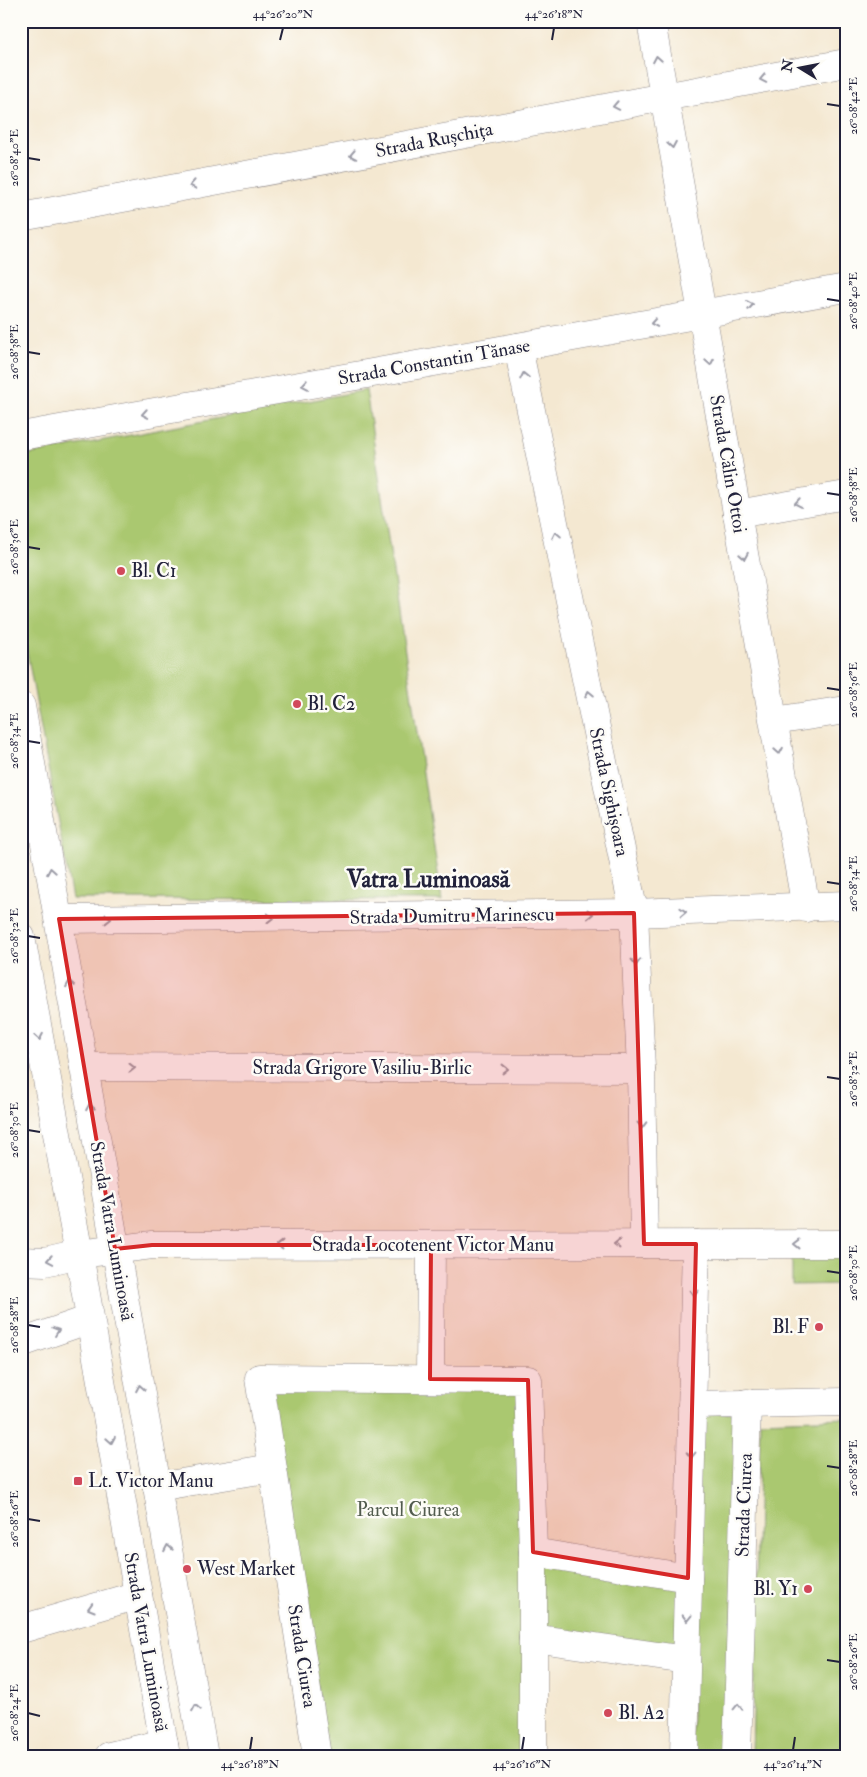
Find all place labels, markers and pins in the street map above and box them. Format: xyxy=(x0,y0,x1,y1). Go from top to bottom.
place label: Bl. C1 xyxy=(131,559,177,583)
marker: Bl. C1 xyxy=(115,565,127,577)
place label: Bl. C2 xyxy=(307,692,355,716)
marker: Bl. C2 xyxy=(291,698,303,710)
place label: Bl. F xyxy=(772,1315,809,1339)
marker: Bl. F xyxy=(813,1321,825,1333)
place label: Lt. Victor Manu xyxy=(88,1469,214,1493)
marker: Lt. Victor Manu xyxy=(72,1475,84,1487)
place label: West Market xyxy=(196,1557,295,1581)
marker: West Market xyxy=(181,1563,193,1575)
place label: Bl. Y1 xyxy=(753,1577,798,1601)
marker: Bl. Y1 xyxy=(802,1583,814,1595)
place label: Bl. A2 xyxy=(618,1701,665,1725)
marker: Bl. A2 xyxy=(602,1707,614,1719)

